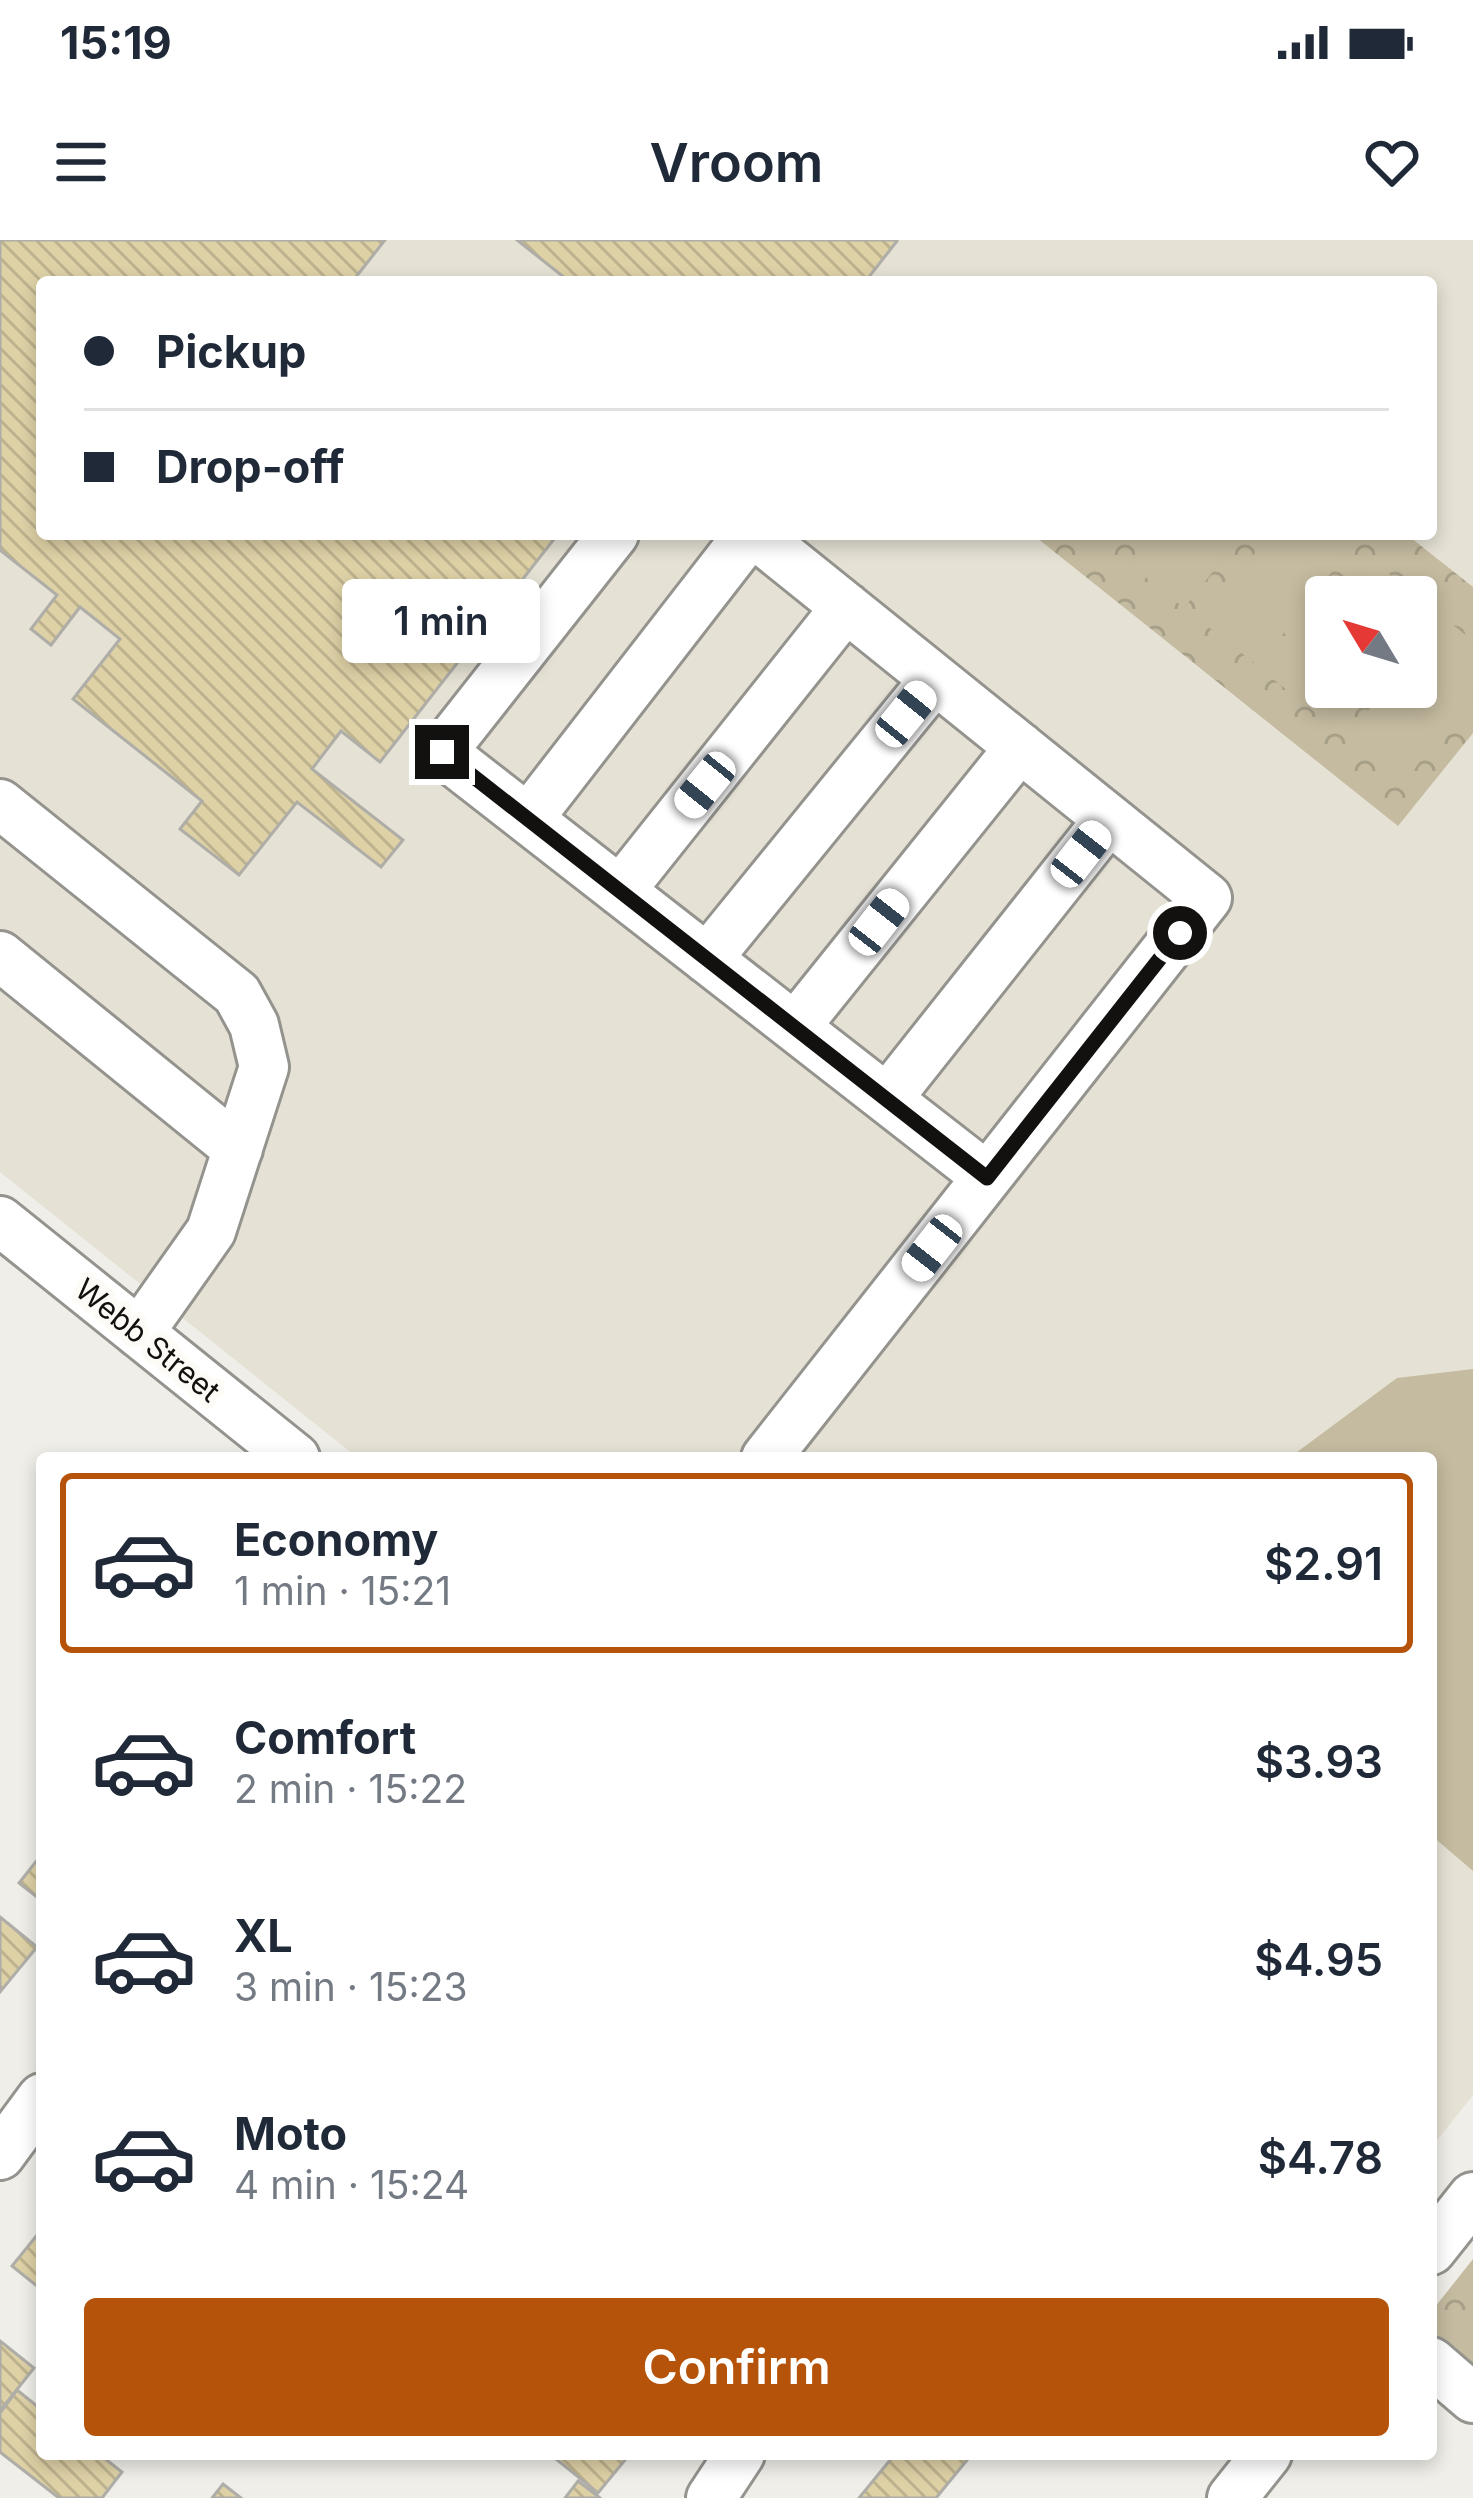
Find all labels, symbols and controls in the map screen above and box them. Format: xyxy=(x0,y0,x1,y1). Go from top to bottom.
text: 15:19 xyxy=(60,15,172,70)
icon: menu xyxy=(48,129,114,195)
icon: heart xyxy=(1359,129,1425,195)
text: Vroom xyxy=(650,130,823,195)
text: Pickup xyxy=(156,324,306,379)
text: Drop-off xyxy=(156,439,344,494)
north arrow xyxy=(1305,576,1437,708)
map controls xyxy=(1305,576,1437,708)
callout: 1 min xyxy=(343,578,541,662)
text: 1 min xyxy=(393,597,489,644)
car xyxy=(869,675,943,753)
route end xyxy=(415,725,469,779)
car xyxy=(668,746,742,824)
car xyxy=(1045,815,1117,893)
car xyxy=(843,883,915,961)
route start xyxy=(1153,906,1207,960)
car xyxy=(896,1209,968,1287)
street label: Webb Street xyxy=(69,1271,228,1409)
icon: car xyxy=(90,1509,198,1617)
text: Economy xyxy=(234,1512,438,1567)
text: $2.91 xyxy=(1264,1536,1383,1591)
text: 1 min · 15:21 xyxy=(234,1567,451,1614)
icon: car xyxy=(90,1707,198,1815)
text: Comfort xyxy=(234,1710,416,1765)
text: $3.93 xyxy=(1255,1734,1383,1789)
text: 2 min · 15:22 xyxy=(234,1765,467,1812)
icon: car xyxy=(90,1905,198,2013)
text: XL xyxy=(234,1908,293,1963)
text: $4.95 xyxy=(1254,1932,1383,1987)
text: 3 min · 15:23 xyxy=(234,1963,468,2010)
icon: car xyxy=(90,2103,198,2211)
text: Moto xyxy=(234,2106,347,2161)
text: $4.78 xyxy=(1258,2130,1383,2185)
text: 4 min · 15:24 xyxy=(234,2161,469,2208)
button: Confirm xyxy=(84,2298,1389,2436)

